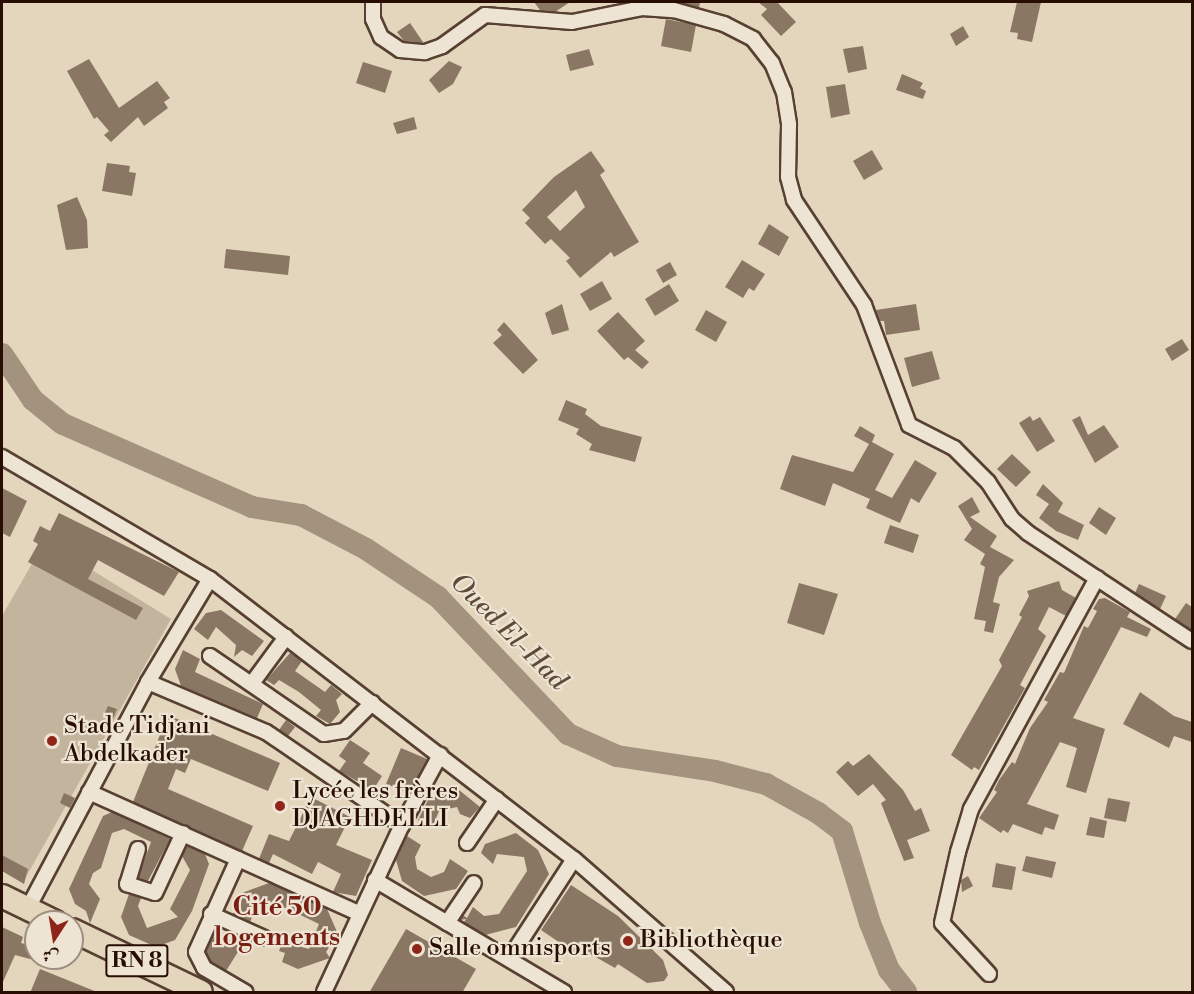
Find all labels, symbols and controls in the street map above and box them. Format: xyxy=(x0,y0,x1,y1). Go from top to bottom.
water label: Oued El-Had xyxy=(443,567,573,697)
place label: Stade Tidjani Abdelkader xyxy=(64,713,210,769)
marker: Stade Tidjani Abdelkader xyxy=(45,734,59,748)
place label: Lycée les frères DJAGHDELLI xyxy=(292,778,458,834)
marker: Lycée les frères DJAGHDELLI xyxy=(273,799,287,813)
district label: Cité 50 logements xyxy=(214,892,340,954)
north arrow xyxy=(24,910,84,970)
place label: Bibliothèque xyxy=(640,927,783,955)
marker: Bibliothèque xyxy=(621,934,635,948)
place label: Salle omnisports xyxy=(429,935,611,963)
road number: RN 8 xyxy=(104,942,170,980)
marker: Salle omnisports xyxy=(410,942,424,956)
text: ش xyxy=(41,944,61,967)

